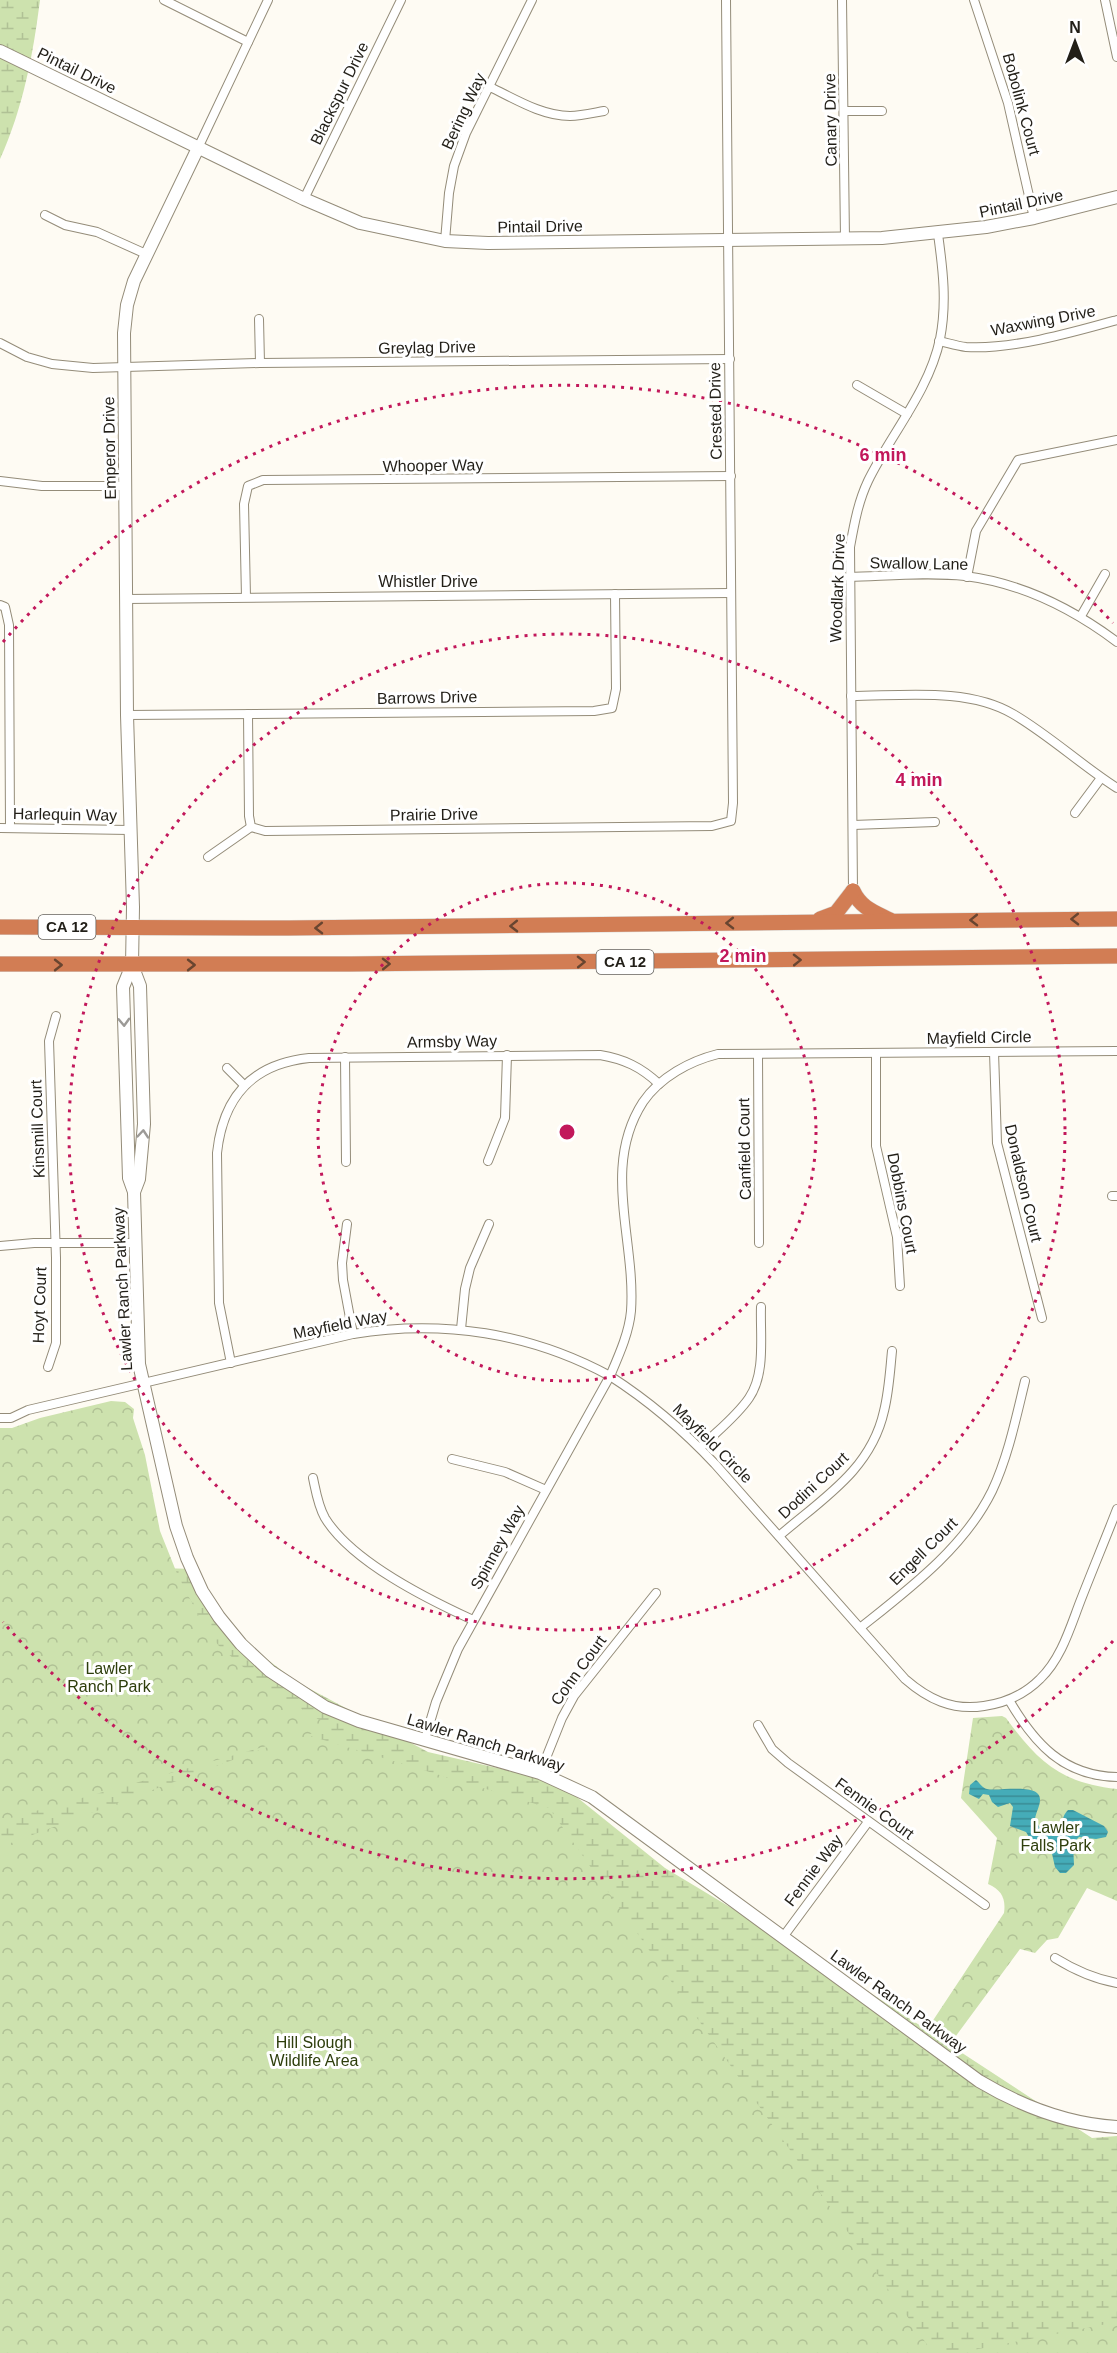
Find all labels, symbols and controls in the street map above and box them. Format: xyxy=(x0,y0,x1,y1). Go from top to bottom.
north arrow xyxy=(1045,12,1105,72)
text: N xyxy=(1069,19,1081,36)
street label: Blackspur Drive xyxy=(307,39,372,147)
street label: Pintail Drive xyxy=(35,44,119,97)
street label: Bobolink Court xyxy=(1000,51,1043,158)
street label: Bering Way xyxy=(438,70,489,152)
street label: Canary Drive xyxy=(821,73,840,167)
street label: Pintail Drive xyxy=(978,186,1065,221)
street label: Pintail Drive xyxy=(497,217,583,236)
street label: Waxwing Drive xyxy=(989,302,1097,339)
street label: Greylag Drive xyxy=(378,338,476,357)
street label: Crested Drive xyxy=(706,362,725,460)
street label: Emperor Drive xyxy=(100,396,119,500)
text: 6 min xyxy=(859,445,907,465)
street label: Whooper Way xyxy=(382,456,484,475)
street label: Woodlark Drive xyxy=(827,533,848,643)
street label: Swallow Lane xyxy=(869,554,969,573)
street label: Whistler Drive xyxy=(378,573,478,590)
street label: Barrows Drive xyxy=(377,688,477,707)
text: 4 min xyxy=(895,770,943,790)
street label: Harlequin Way xyxy=(13,805,117,824)
street label: Prairie Drive xyxy=(390,805,478,824)
one-way arrow xyxy=(1070,913,1079,926)
one-way arrow xyxy=(970,914,979,927)
road number: CA 12 xyxy=(38,915,96,939)
one-way arrow xyxy=(726,917,735,929)
one-way arrow xyxy=(510,920,519,932)
one-way arrow xyxy=(315,921,324,934)
text: 2 min xyxy=(719,946,767,966)
road number: CA 12 xyxy=(596,950,654,974)
one-way arrow xyxy=(792,954,801,966)
one-way arrow xyxy=(576,956,585,968)
one-way arrow xyxy=(381,958,390,970)
one-way arrow xyxy=(54,959,63,971)
one-way arrow xyxy=(186,959,195,971)
one-way arrow xyxy=(118,1017,131,1026)
street label: Mayfield Circle xyxy=(926,1028,1032,1047)
street label: Armsby Way xyxy=(407,1032,497,1051)
street label: Kinsmill Court xyxy=(27,1079,48,1179)
street label: Canfield Court xyxy=(735,1097,754,1200)
centre of rings xyxy=(557,1122,577,1142)
street label: Donaldson Court xyxy=(1002,1123,1045,1244)
one-way arrow xyxy=(136,1130,149,1139)
street label: Dobbins Court xyxy=(884,1151,921,1255)
street label: Lawler Ranch Parkway xyxy=(110,1207,135,1371)
street label: Hoyt Court xyxy=(30,1266,49,1344)
street label: Mayfield Way xyxy=(292,1307,389,1342)
street label: Mayfield Circle xyxy=(670,1400,756,1487)
street label: Dodini Court xyxy=(775,1448,852,1522)
street label: Spinney Way xyxy=(467,1502,528,1592)
street label: Engell Court xyxy=(886,1514,961,1588)
street label: Cohn Court xyxy=(547,1632,610,1708)
park label: Lawler Ranch Park xyxy=(67,1660,152,1695)
street label: Lawler Ranch Parkway xyxy=(405,1710,567,1775)
street label: Fennie Court xyxy=(832,1774,918,1843)
park label: Lawler Falls Park xyxy=(1020,1819,1093,1854)
street label: Fennie Way xyxy=(781,1831,846,1909)
street label: Lawler Ranch Parkway xyxy=(828,1946,970,2056)
park label: Hill Slough Wildlife Area xyxy=(270,2034,359,2069)

